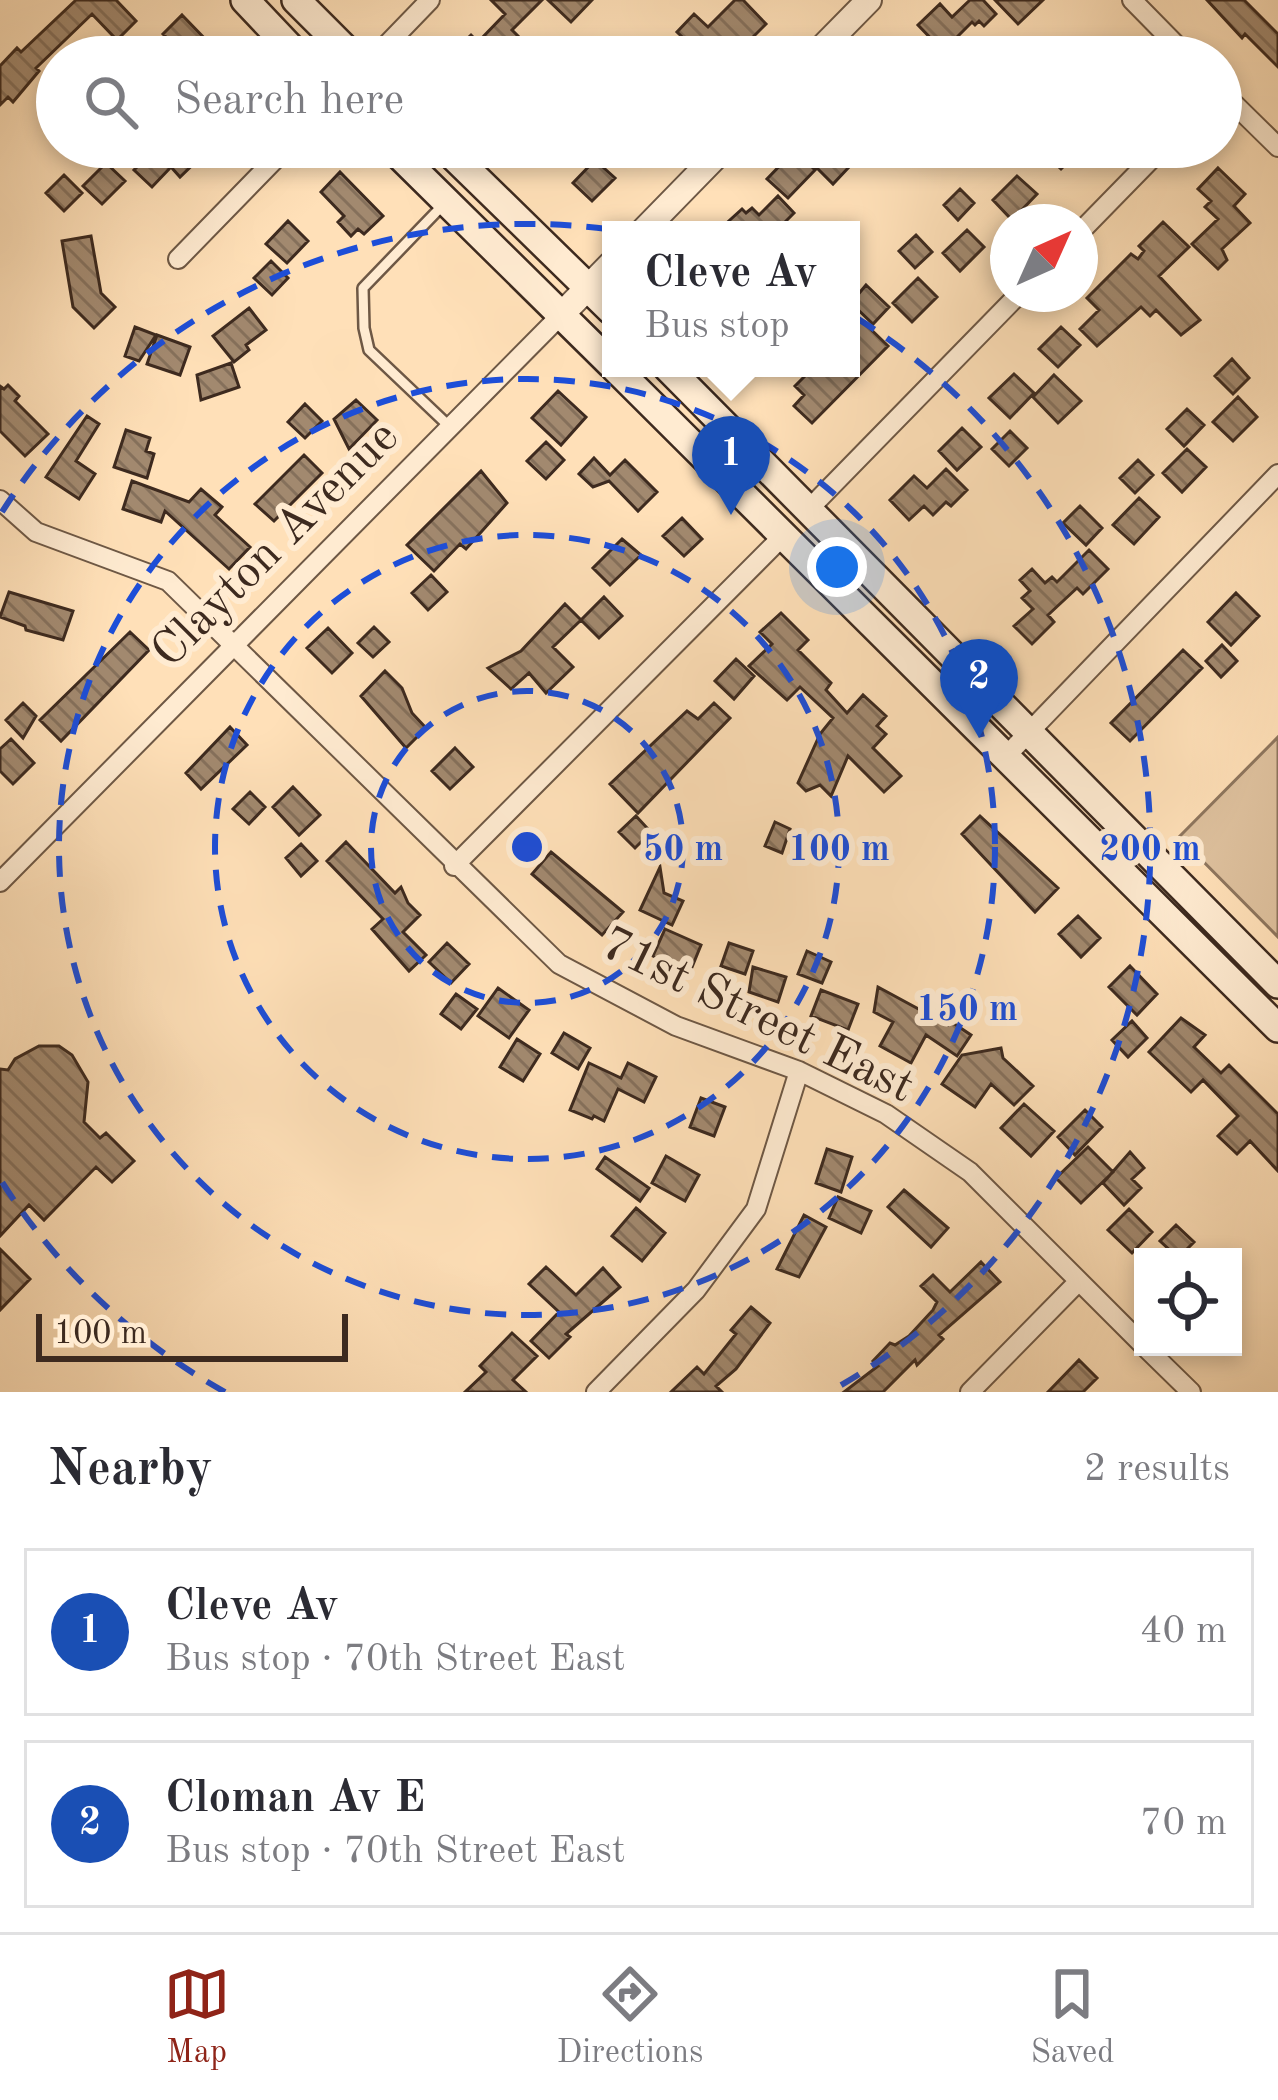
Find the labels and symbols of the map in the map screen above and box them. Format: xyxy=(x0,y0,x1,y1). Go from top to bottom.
north arrow xyxy=(990,204,1098,312)
street label: Clayton Avenue xyxy=(144,413,408,677)
pin: 1 xyxy=(692,416,770,515)
your location xyxy=(807,537,867,597)
pin: 2 xyxy=(940,639,1018,738)
centre of rings xyxy=(506,826,548,868)
text: 50 m xyxy=(643,833,723,869)
text: 100 m xyxy=(788,833,890,869)
text: 200 m xyxy=(1099,833,1201,869)
street label: 71st Street East xyxy=(593,919,921,1113)
text: 150 m xyxy=(916,993,1018,1029)
scale bar xyxy=(36,1308,348,1361)

